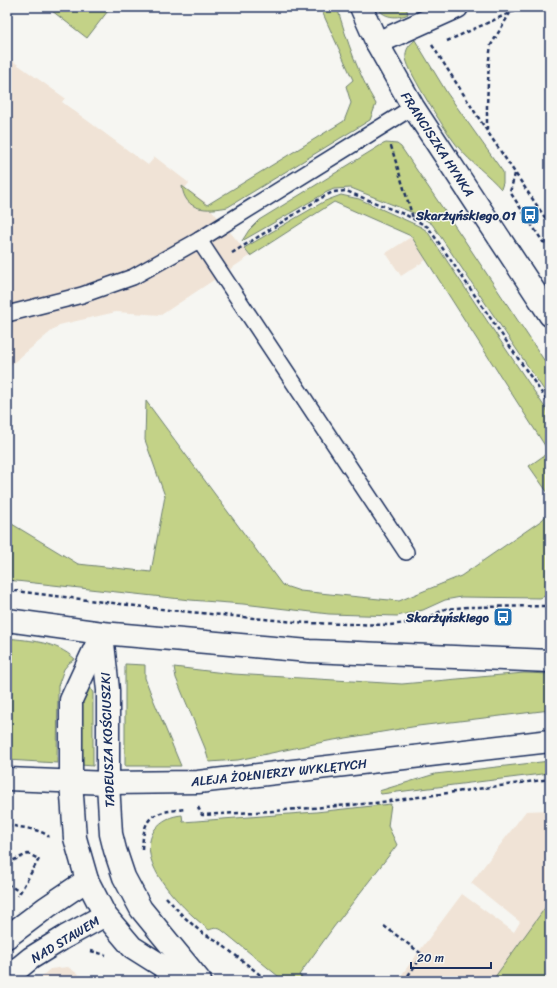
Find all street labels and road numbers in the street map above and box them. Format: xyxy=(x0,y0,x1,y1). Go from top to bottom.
street label: FRANCISZKA HYNKA xyxy=(395,87,480,202)
street label: TADEUSZA KOŚCIUSZKI xyxy=(94,672,121,808)
street label: ALEJA ŻOŁNIERZY WYKLĘTYCH xyxy=(189,752,369,793)
street label: NAD STAWEM xyxy=(26,909,105,969)

